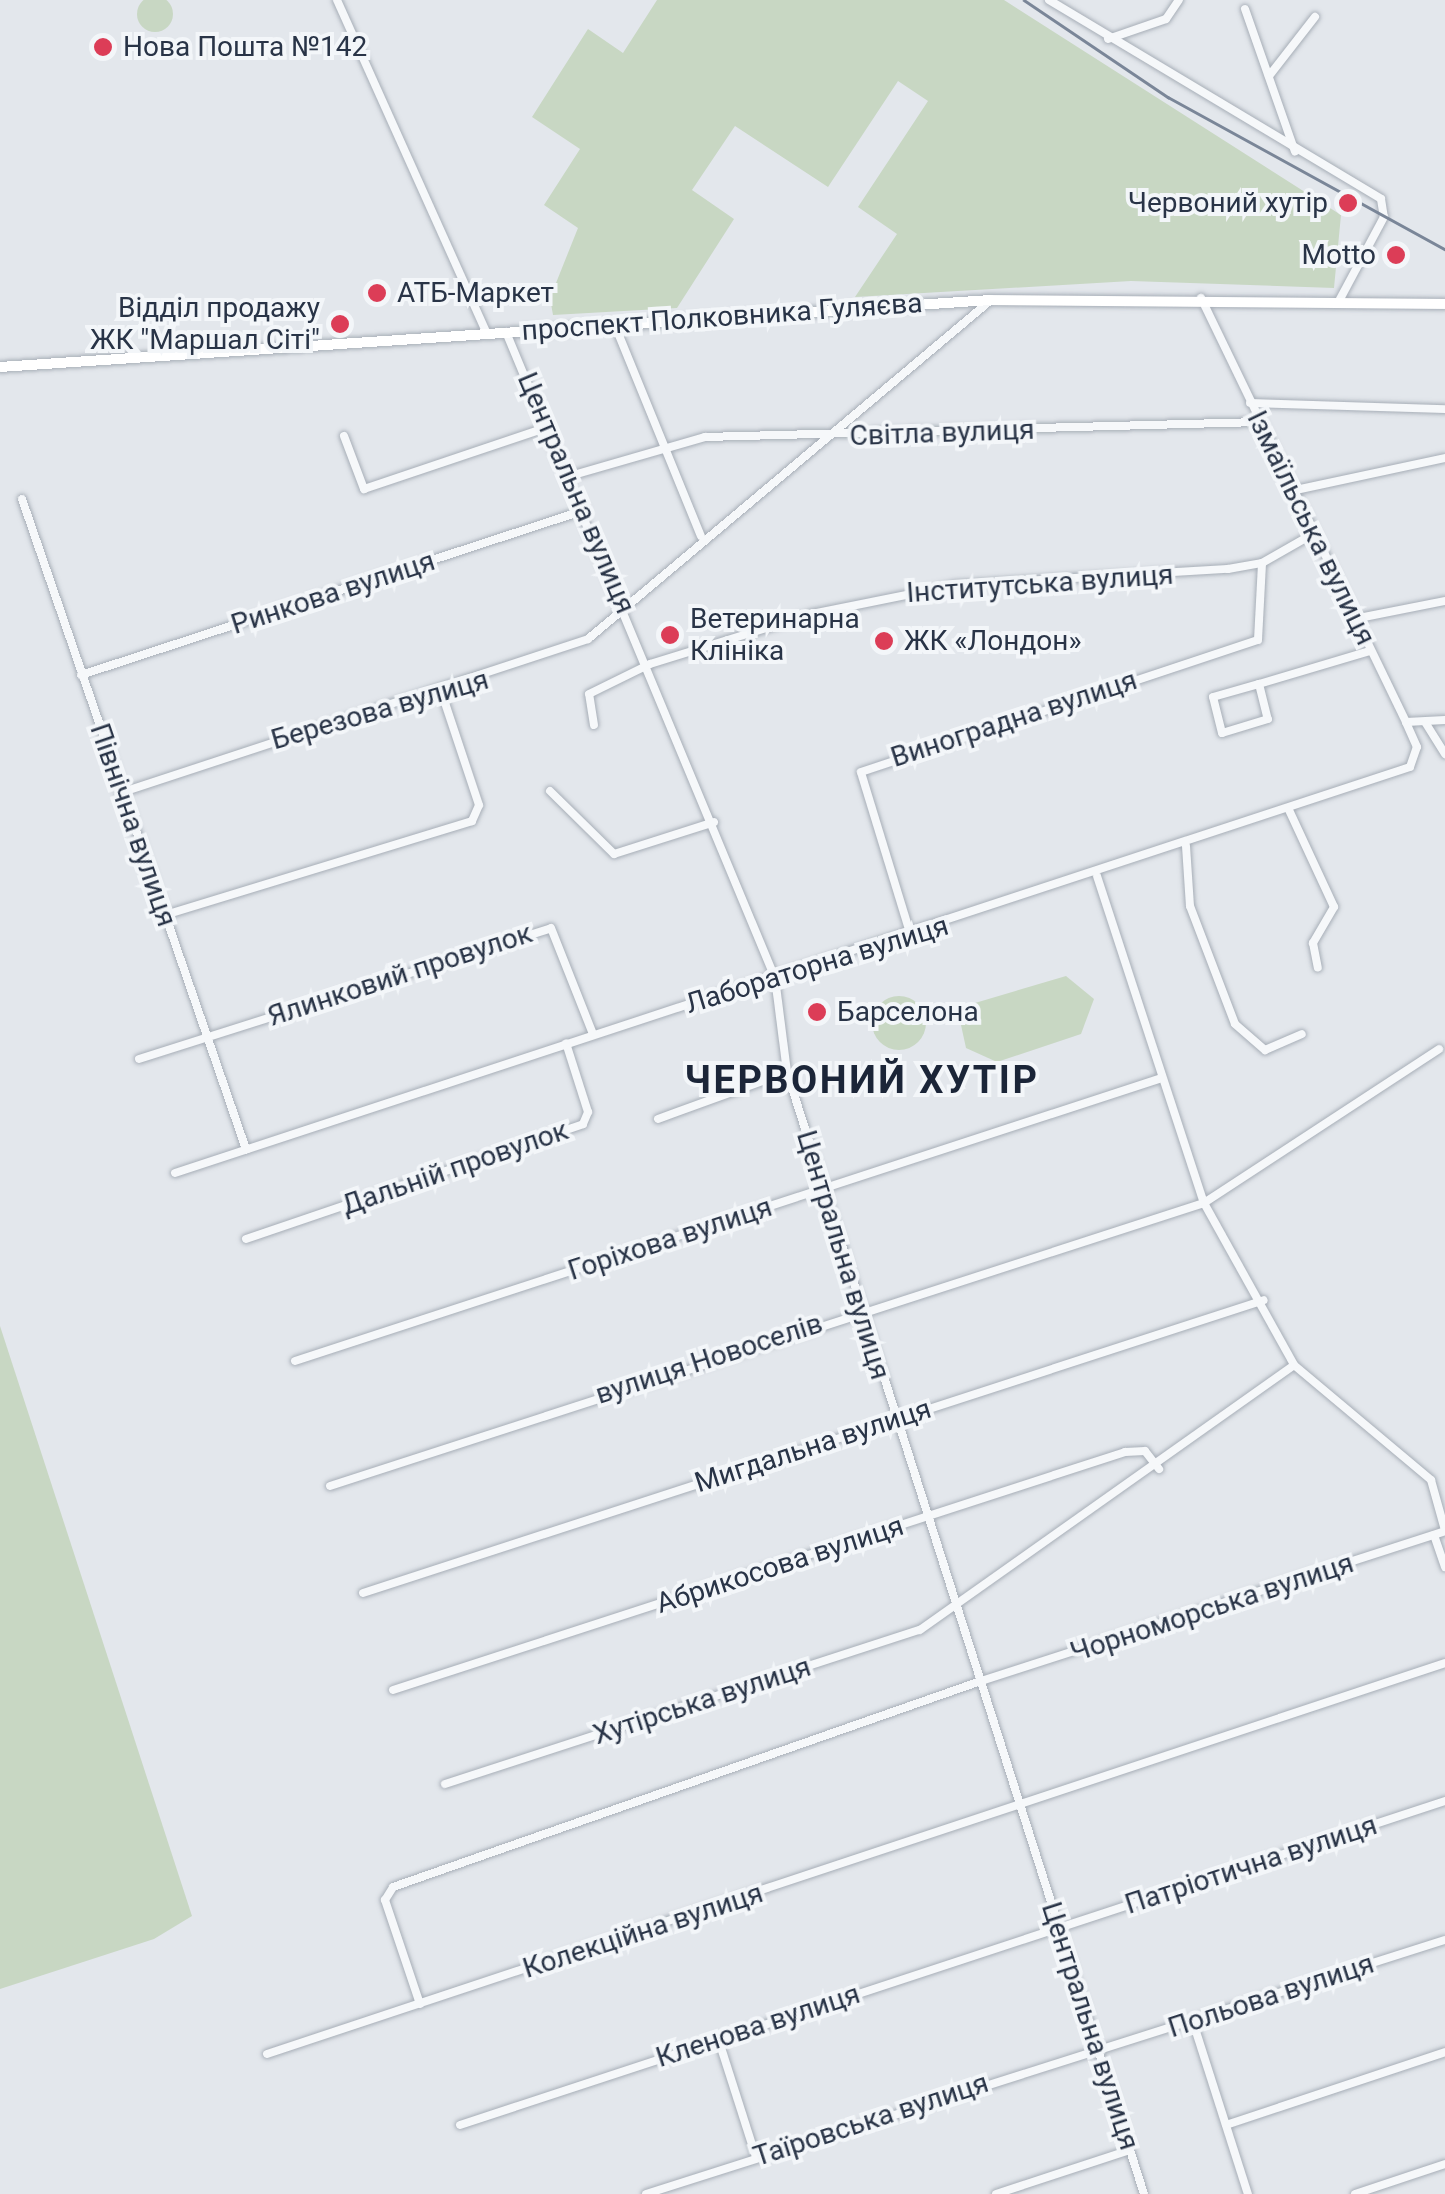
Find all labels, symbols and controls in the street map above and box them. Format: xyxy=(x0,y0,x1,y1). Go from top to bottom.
place label: Нова Пошта №142 xyxy=(123,30,367,64)
marker: Нова Пошта №142 xyxy=(92,36,114,58)
place label: Червоний хутір xyxy=(1128,186,1328,220)
marker: Червоний хутір xyxy=(1337,192,1359,214)
place label: Motto xyxy=(1302,238,1376,272)
marker: Motto xyxy=(1385,244,1407,266)
place label: АТБ-Маркет xyxy=(397,276,554,310)
marker: АТБ-Маркет xyxy=(366,282,388,304)
street label: проспект Полковника Гуляєва xyxy=(521,286,923,348)
place label: Відділ продажу ЖК "Маршал Сіті" xyxy=(90,291,320,357)
marker: Відділ продажу ЖК "Маршал Сіті" xyxy=(329,313,351,335)
street label: Центральна вулиця xyxy=(510,367,642,619)
street label: Ізмаїльська вулиця xyxy=(1240,405,1382,651)
street label: Світла вулиця xyxy=(849,413,1035,453)
street label: Ринкова вулиця xyxy=(227,544,439,642)
street label: Інститутська вулиця xyxy=(905,558,1175,610)
place label: Ветеринарна Клініка xyxy=(690,602,860,668)
marker: Ветеринарна Клініка xyxy=(659,624,681,646)
place label: ЖК «Лондон» xyxy=(904,624,1082,658)
marker: ЖК «Лондон» xyxy=(873,630,895,652)
street label: Березова вулиця xyxy=(267,663,493,757)
street label: Виноградна вулиця xyxy=(887,663,1141,775)
street label: Північна вулиця xyxy=(83,719,183,931)
street label: Лабораторна вулиця xyxy=(681,909,953,1021)
street label: Ялинковий провулок xyxy=(264,916,536,1034)
place label: Барселона xyxy=(837,995,979,1029)
marker: Барселона xyxy=(806,1001,828,1023)
district label: ЧЕРВОНИЙ ХУТІР xyxy=(685,1058,1039,1104)
street label: Дальній провулок xyxy=(337,1113,573,1223)
street label: Центральна вулиця xyxy=(789,1126,897,1384)
street label: Горіхова вулиця xyxy=(564,1190,776,1288)
street label: вулиця Новоселів xyxy=(591,1306,827,1412)
street label: Мигдальна вулиця xyxy=(691,1392,935,1500)
street label: Абрикосова вулиця xyxy=(652,1509,908,1621)
street label: Чорноморська вулиця xyxy=(1066,1546,1358,1670)
street label: Хутірська вулиця xyxy=(589,1650,815,1752)
street label: Патріотична вулиця xyxy=(1121,1808,1381,1922)
street label: Колекційна вулиця xyxy=(519,1876,767,1986)
street label: Центральна вулиця xyxy=(1034,1898,1146,2154)
street label: Польова вулиця xyxy=(1164,1947,1378,2045)
street label: Кленова вулиця xyxy=(652,1977,864,2075)
street label: Таїровська вулиця xyxy=(749,2066,993,2174)

